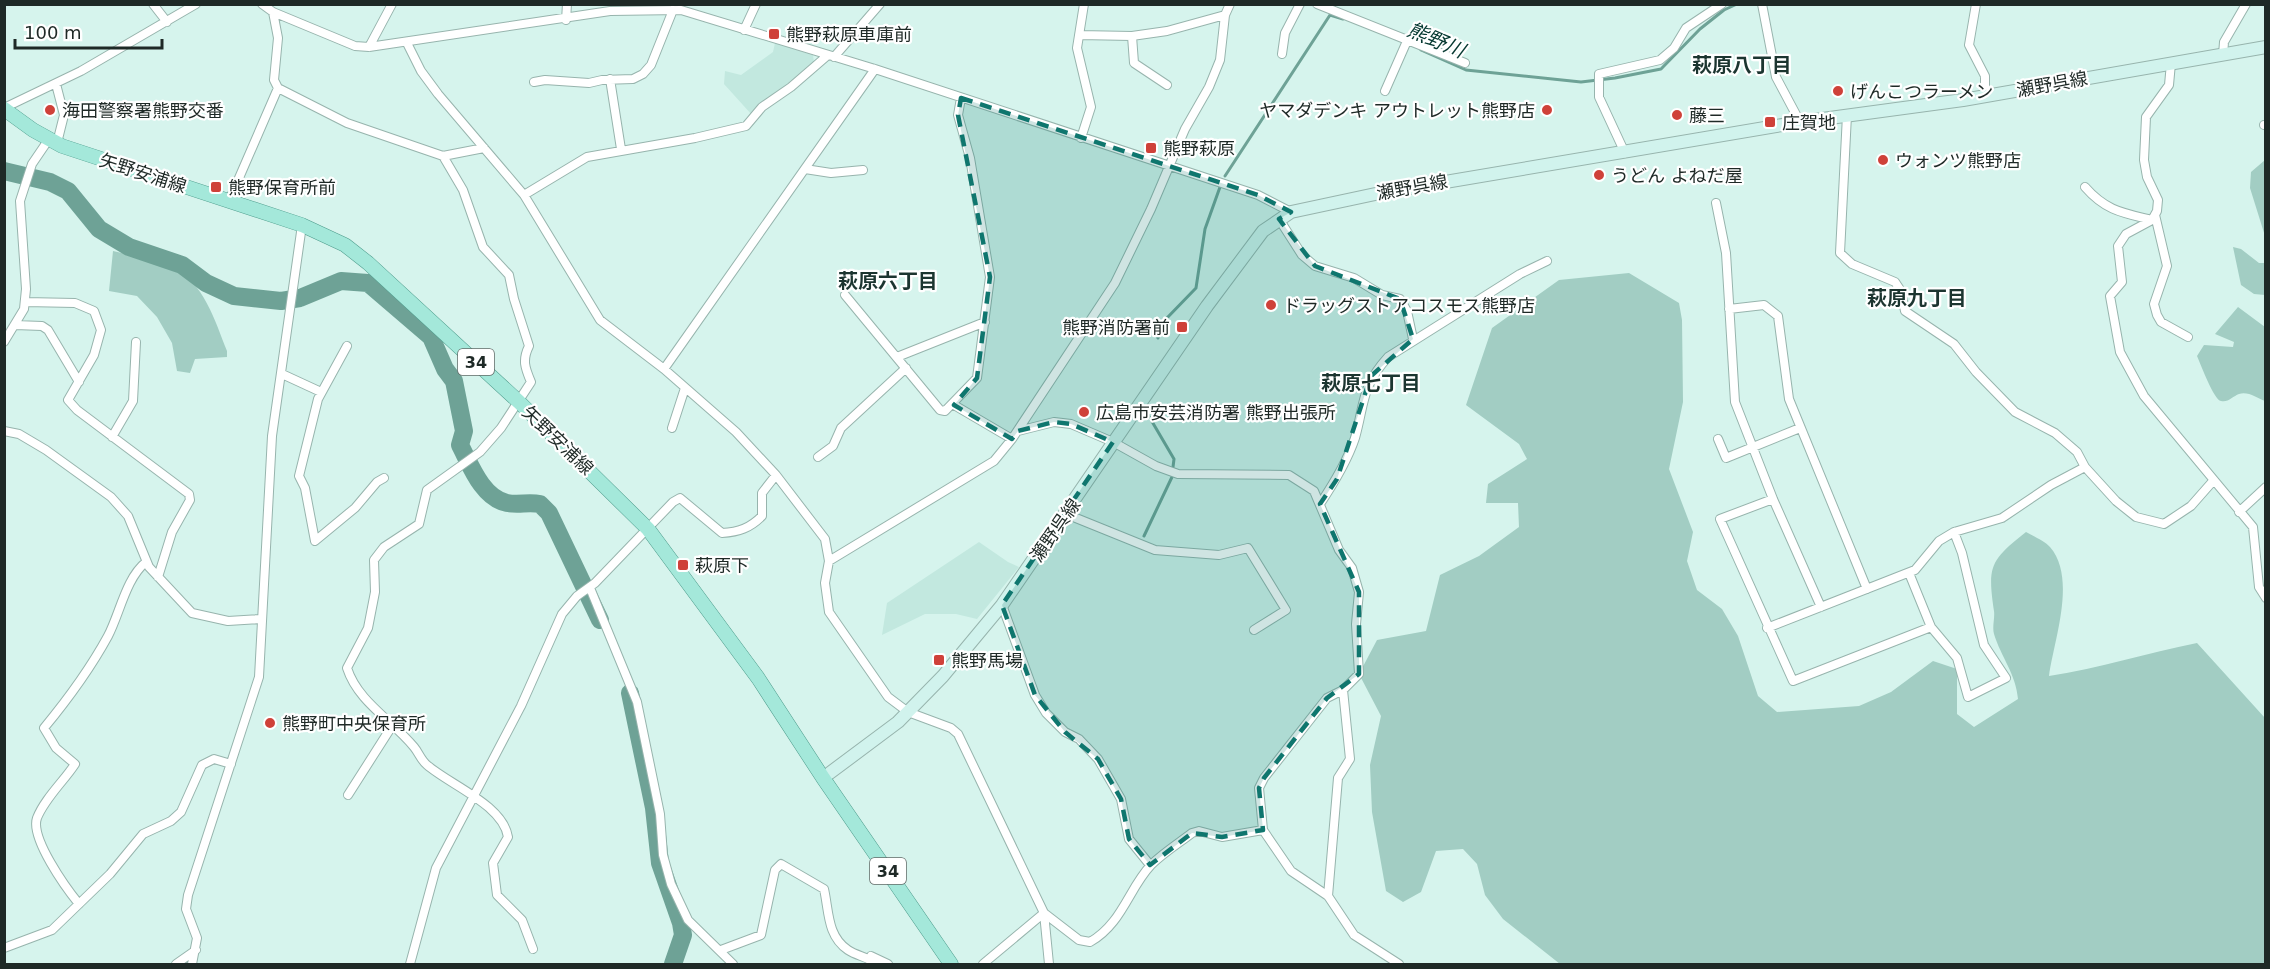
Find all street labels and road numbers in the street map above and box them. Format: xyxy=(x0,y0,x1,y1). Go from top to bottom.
street label: 瀬野呉線 xyxy=(2015,67,2089,101)
street label: 矢野安浦線 xyxy=(97,149,189,197)
street label: 瀬野呉線 xyxy=(1375,170,1449,204)
road number: 34 xyxy=(458,349,494,375)
street label: 矢野安浦線 xyxy=(518,401,598,479)
street label: 瀬野呉線 xyxy=(1026,494,1084,566)
road number: 34 xyxy=(870,858,906,884)

